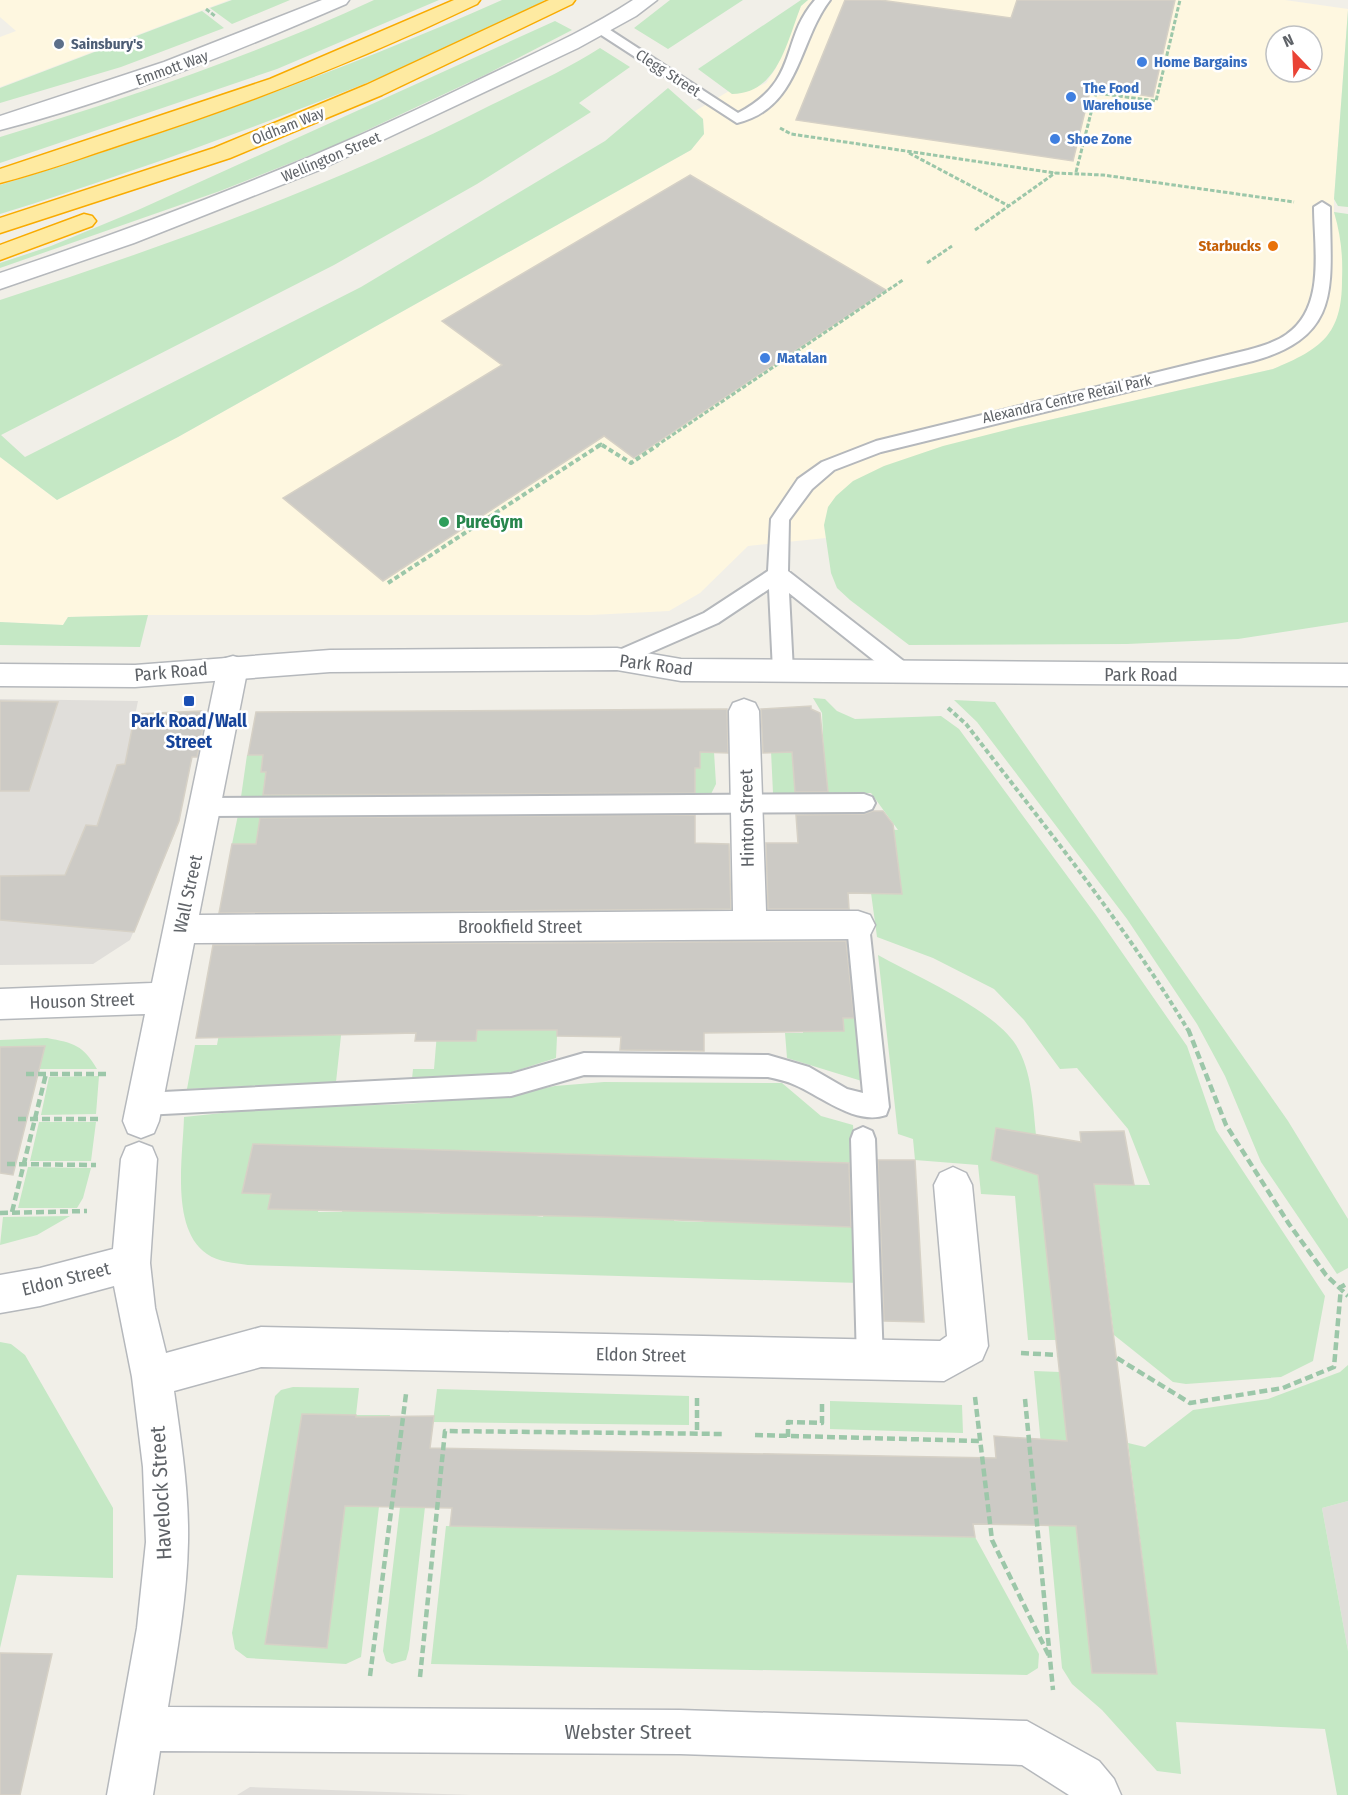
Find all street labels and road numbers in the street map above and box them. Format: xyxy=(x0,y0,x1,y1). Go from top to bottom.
street label: Clegg Street xyxy=(632,45,704,101)
street label: Emmott Way xyxy=(133,46,211,89)
street label: Oldham Way xyxy=(249,103,327,149)
street label: Wellington Street xyxy=(279,128,383,186)
street label: Alexandra Centre Retail Park xyxy=(981,371,1153,427)
street label: Park Road xyxy=(618,650,694,680)
street label: Park Road xyxy=(133,658,209,686)
street label: Park Road xyxy=(1104,664,1178,686)
street label: Hinton Street xyxy=(735,769,759,867)
street label: Wall Street xyxy=(169,853,207,935)
street label: Brookfield Street xyxy=(458,916,582,938)
street label: Houson Street xyxy=(29,988,135,1014)
street label: Eldon Street xyxy=(20,1257,112,1301)
street label: Eldon Street xyxy=(596,1343,686,1367)
street label: Havelock Street xyxy=(145,1425,177,1561)
street label: Webster Street xyxy=(565,1719,692,1745)

